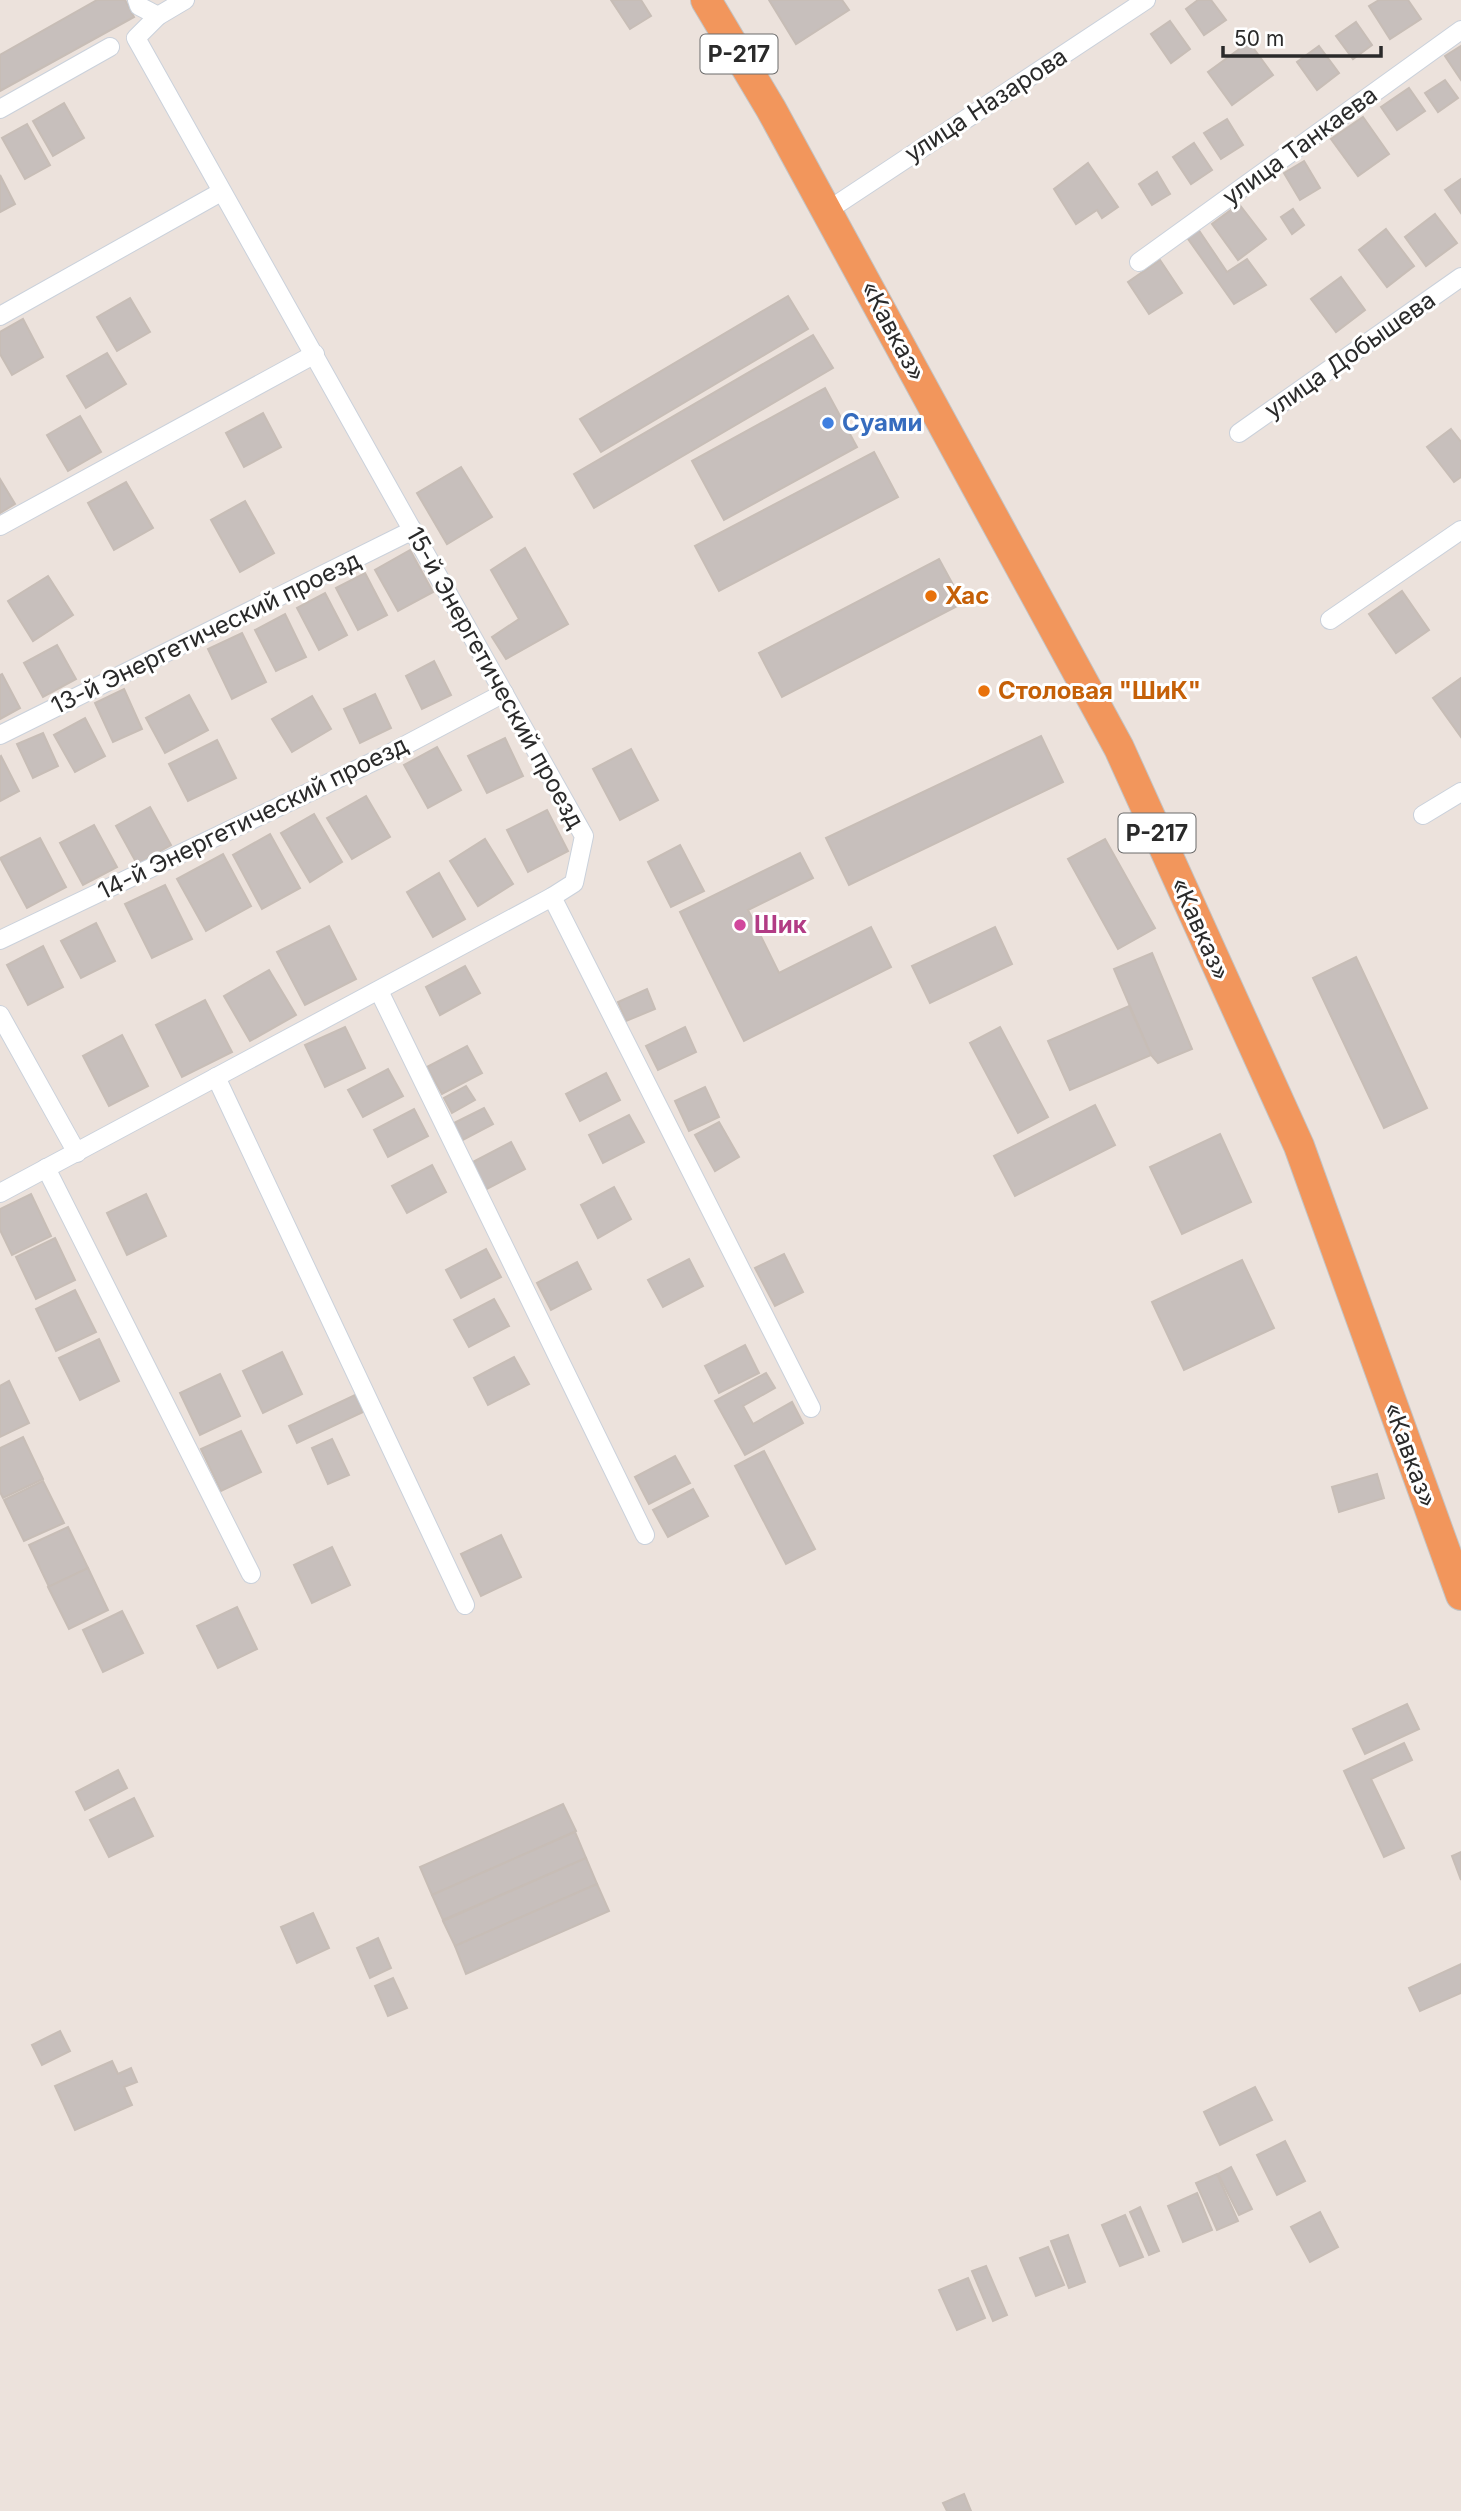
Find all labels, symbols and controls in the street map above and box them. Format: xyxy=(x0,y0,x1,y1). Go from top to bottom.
scale bar xyxy=(1223,14,1380,58)
text: 50 m xyxy=(1234,26,1284,51)
road number: Р-217 xyxy=(700,34,778,74)
street label: улица Назарова xyxy=(899,41,1072,168)
street label: улица Танкаева xyxy=(1217,80,1383,211)
street label: «Кавказ» xyxy=(855,276,932,386)
street label: улица Добышева xyxy=(1259,285,1441,424)
place label: Суами xyxy=(842,408,922,437)
marker: Суами xyxy=(820,415,836,431)
street label: 15-й Энергетический проезд xyxy=(400,522,591,834)
street label: 13-й Энергетический проезд xyxy=(46,545,365,720)
place label: Хас xyxy=(945,581,989,610)
marker: Хас xyxy=(923,588,939,604)
place label: Столовая "ШиК" xyxy=(998,676,1201,705)
marker: Столовая "ШиК" xyxy=(976,683,992,699)
street label: 14-й Энергетический проезд xyxy=(93,730,413,905)
road number: Р-217 xyxy=(1118,814,1196,852)
street label: «Кавказ» xyxy=(1165,873,1236,985)
place label: Шик xyxy=(754,910,807,939)
marker: Шик xyxy=(732,917,748,933)
street label: «Кавказ» xyxy=(1378,1398,1443,1511)

